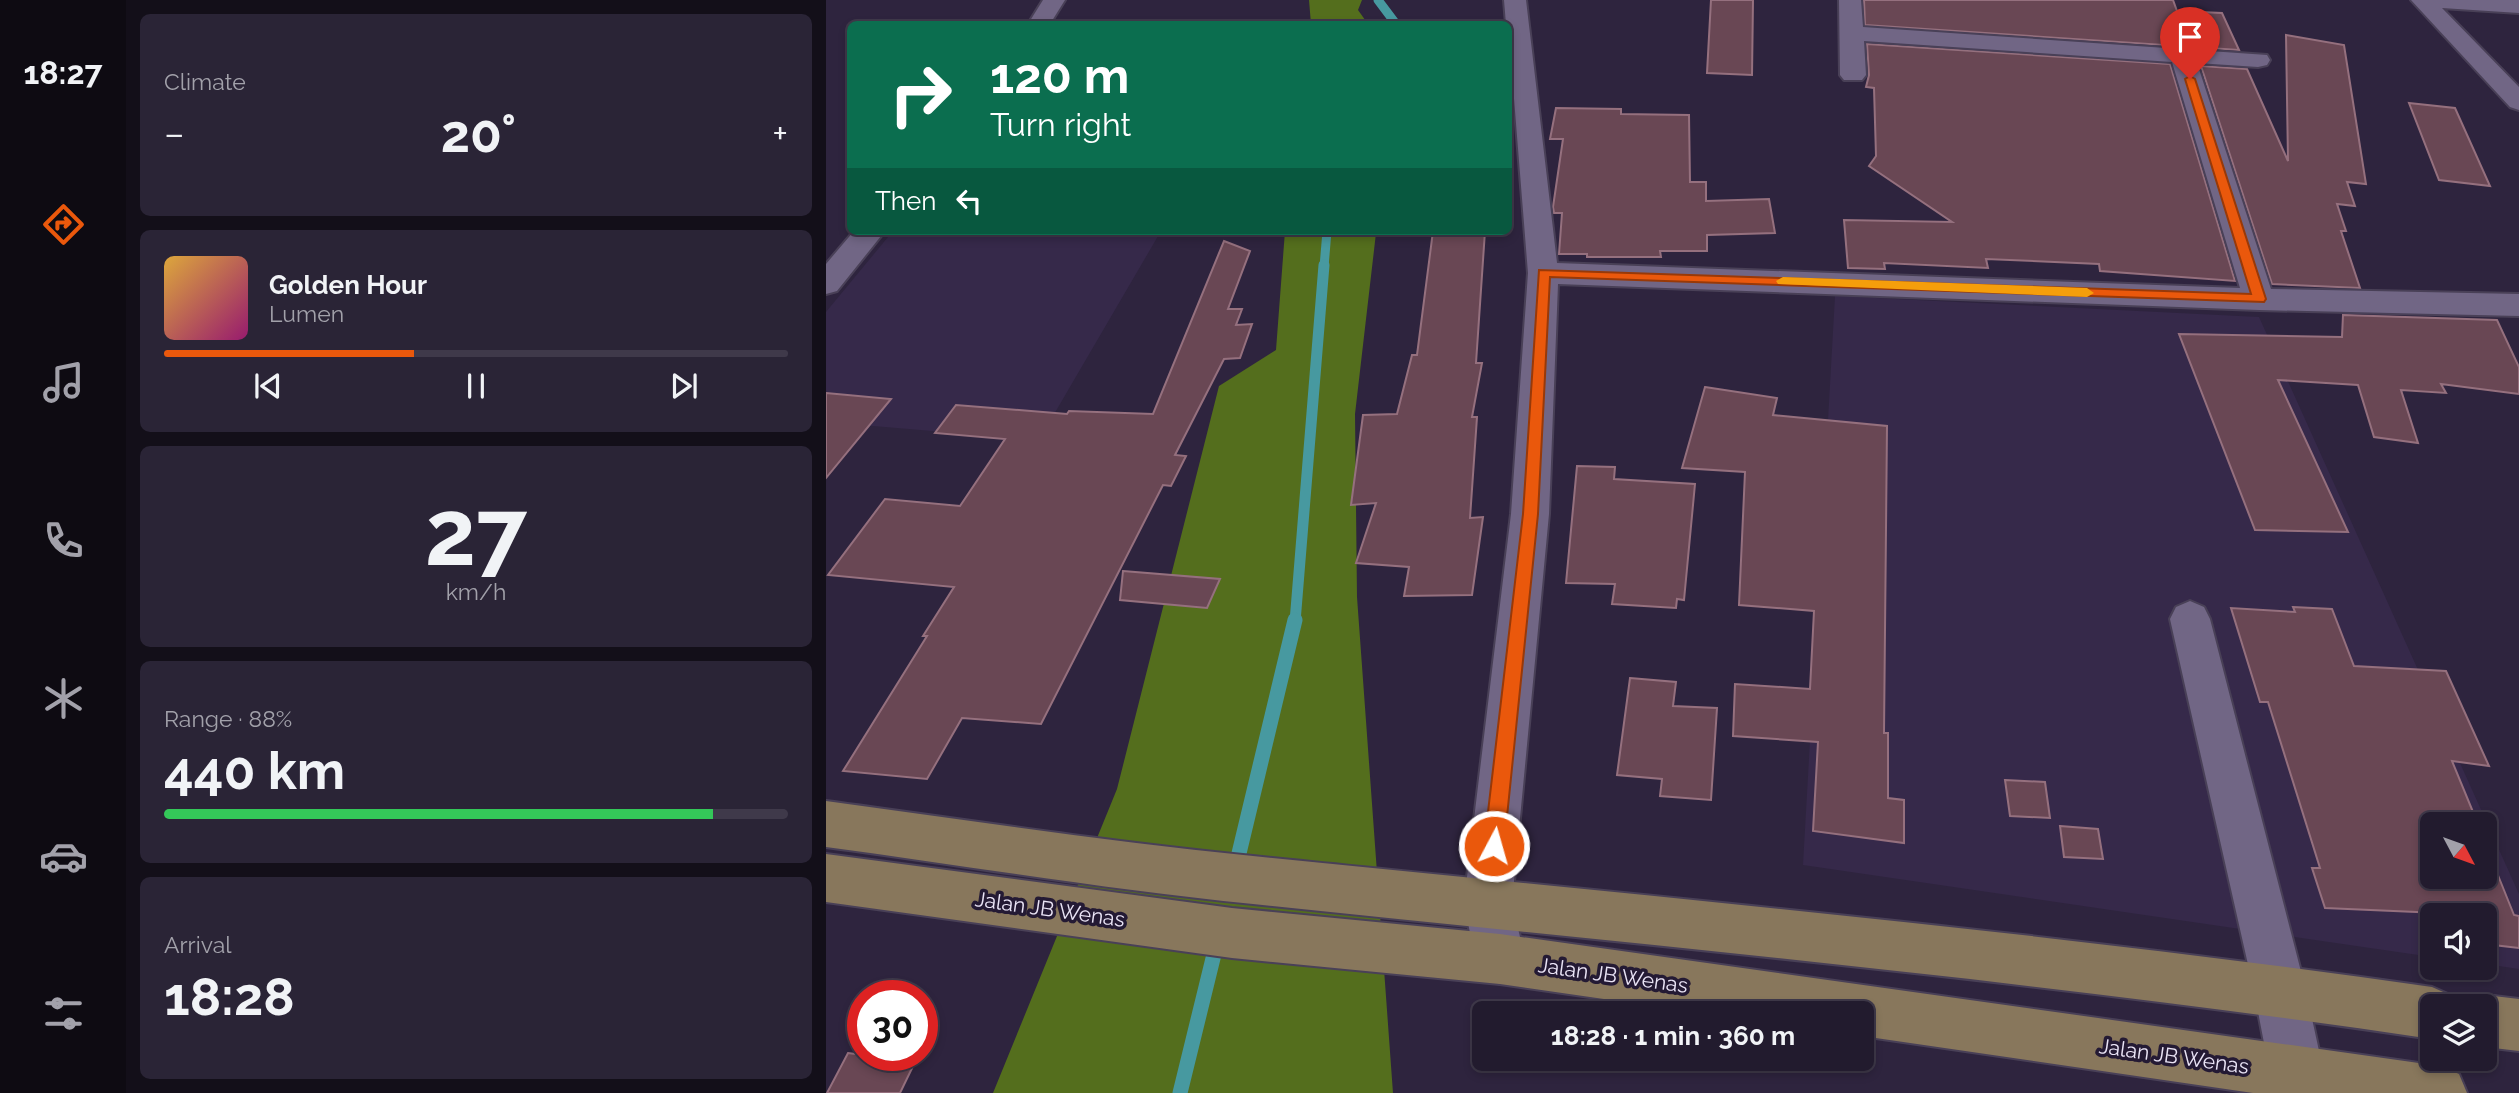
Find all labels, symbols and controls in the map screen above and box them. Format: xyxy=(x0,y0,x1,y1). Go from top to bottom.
pin xyxy=(2160,7,2220,79)
icon: arrive xyxy=(2171,18,2209,56)
text: 120 m xyxy=(990,47,1129,104)
icon: right xyxy=(875,49,966,140)
text: 18:27 xyxy=(23,54,103,91)
text: Climate xyxy=(164,68,246,95)
text: 20° xyxy=(441,103,516,164)
text: Turn right xyxy=(990,106,1131,143)
text: − xyxy=(164,111,184,156)
text: + xyxy=(772,111,788,156)
icon: left xyxy=(950,182,988,220)
text: Then xyxy=(875,186,936,216)
icon: directions xyxy=(39,200,88,249)
text: Golden Hour xyxy=(269,270,427,300)
text: Lumen xyxy=(269,300,344,327)
icon: music xyxy=(39,358,88,407)
icon: previous xyxy=(249,367,287,405)
icon: pause xyxy=(457,367,495,405)
icon: next xyxy=(665,367,703,405)
text: 27 xyxy=(425,479,527,586)
icon: phone xyxy=(39,516,88,565)
text: km/h xyxy=(446,578,506,605)
icon: climate xyxy=(39,674,88,723)
text: Range · 88% xyxy=(164,705,292,732)
text: 440 km xyxy=(164,740,345,801)
position arrow xyxy=(1457,809,1531,883)
north arrow xyxy=(2420,812,2497,889)
map controls xyxy=(2420,812,2497,1071)
icon: car xyxy=(39,832,88,881)
street label: Jalan JB Wenas xyxy=(973,886,1127,932)
button: sound xyxy=(2420,903,2497,980)
text: Arrival xyxy=(164,931,231,958)
street label: Jalan JB Wenas xyxy=(1536,952,1690,998)
text: 18:28 xyxy=(164,966,295,1027)
speed limit sign: 30 xyxy=(847,980,938,1071)
icon: filters xyxy=(39,989,88,1038)
button: layers xyxy=(2420,994,2497,1071)
text: 18:28 · 1 min · 360 m xyxy=(1551,1021,1795,1051)
street label: Jalan JB Wenas xyxy=(2097,1033,2251,1079)

